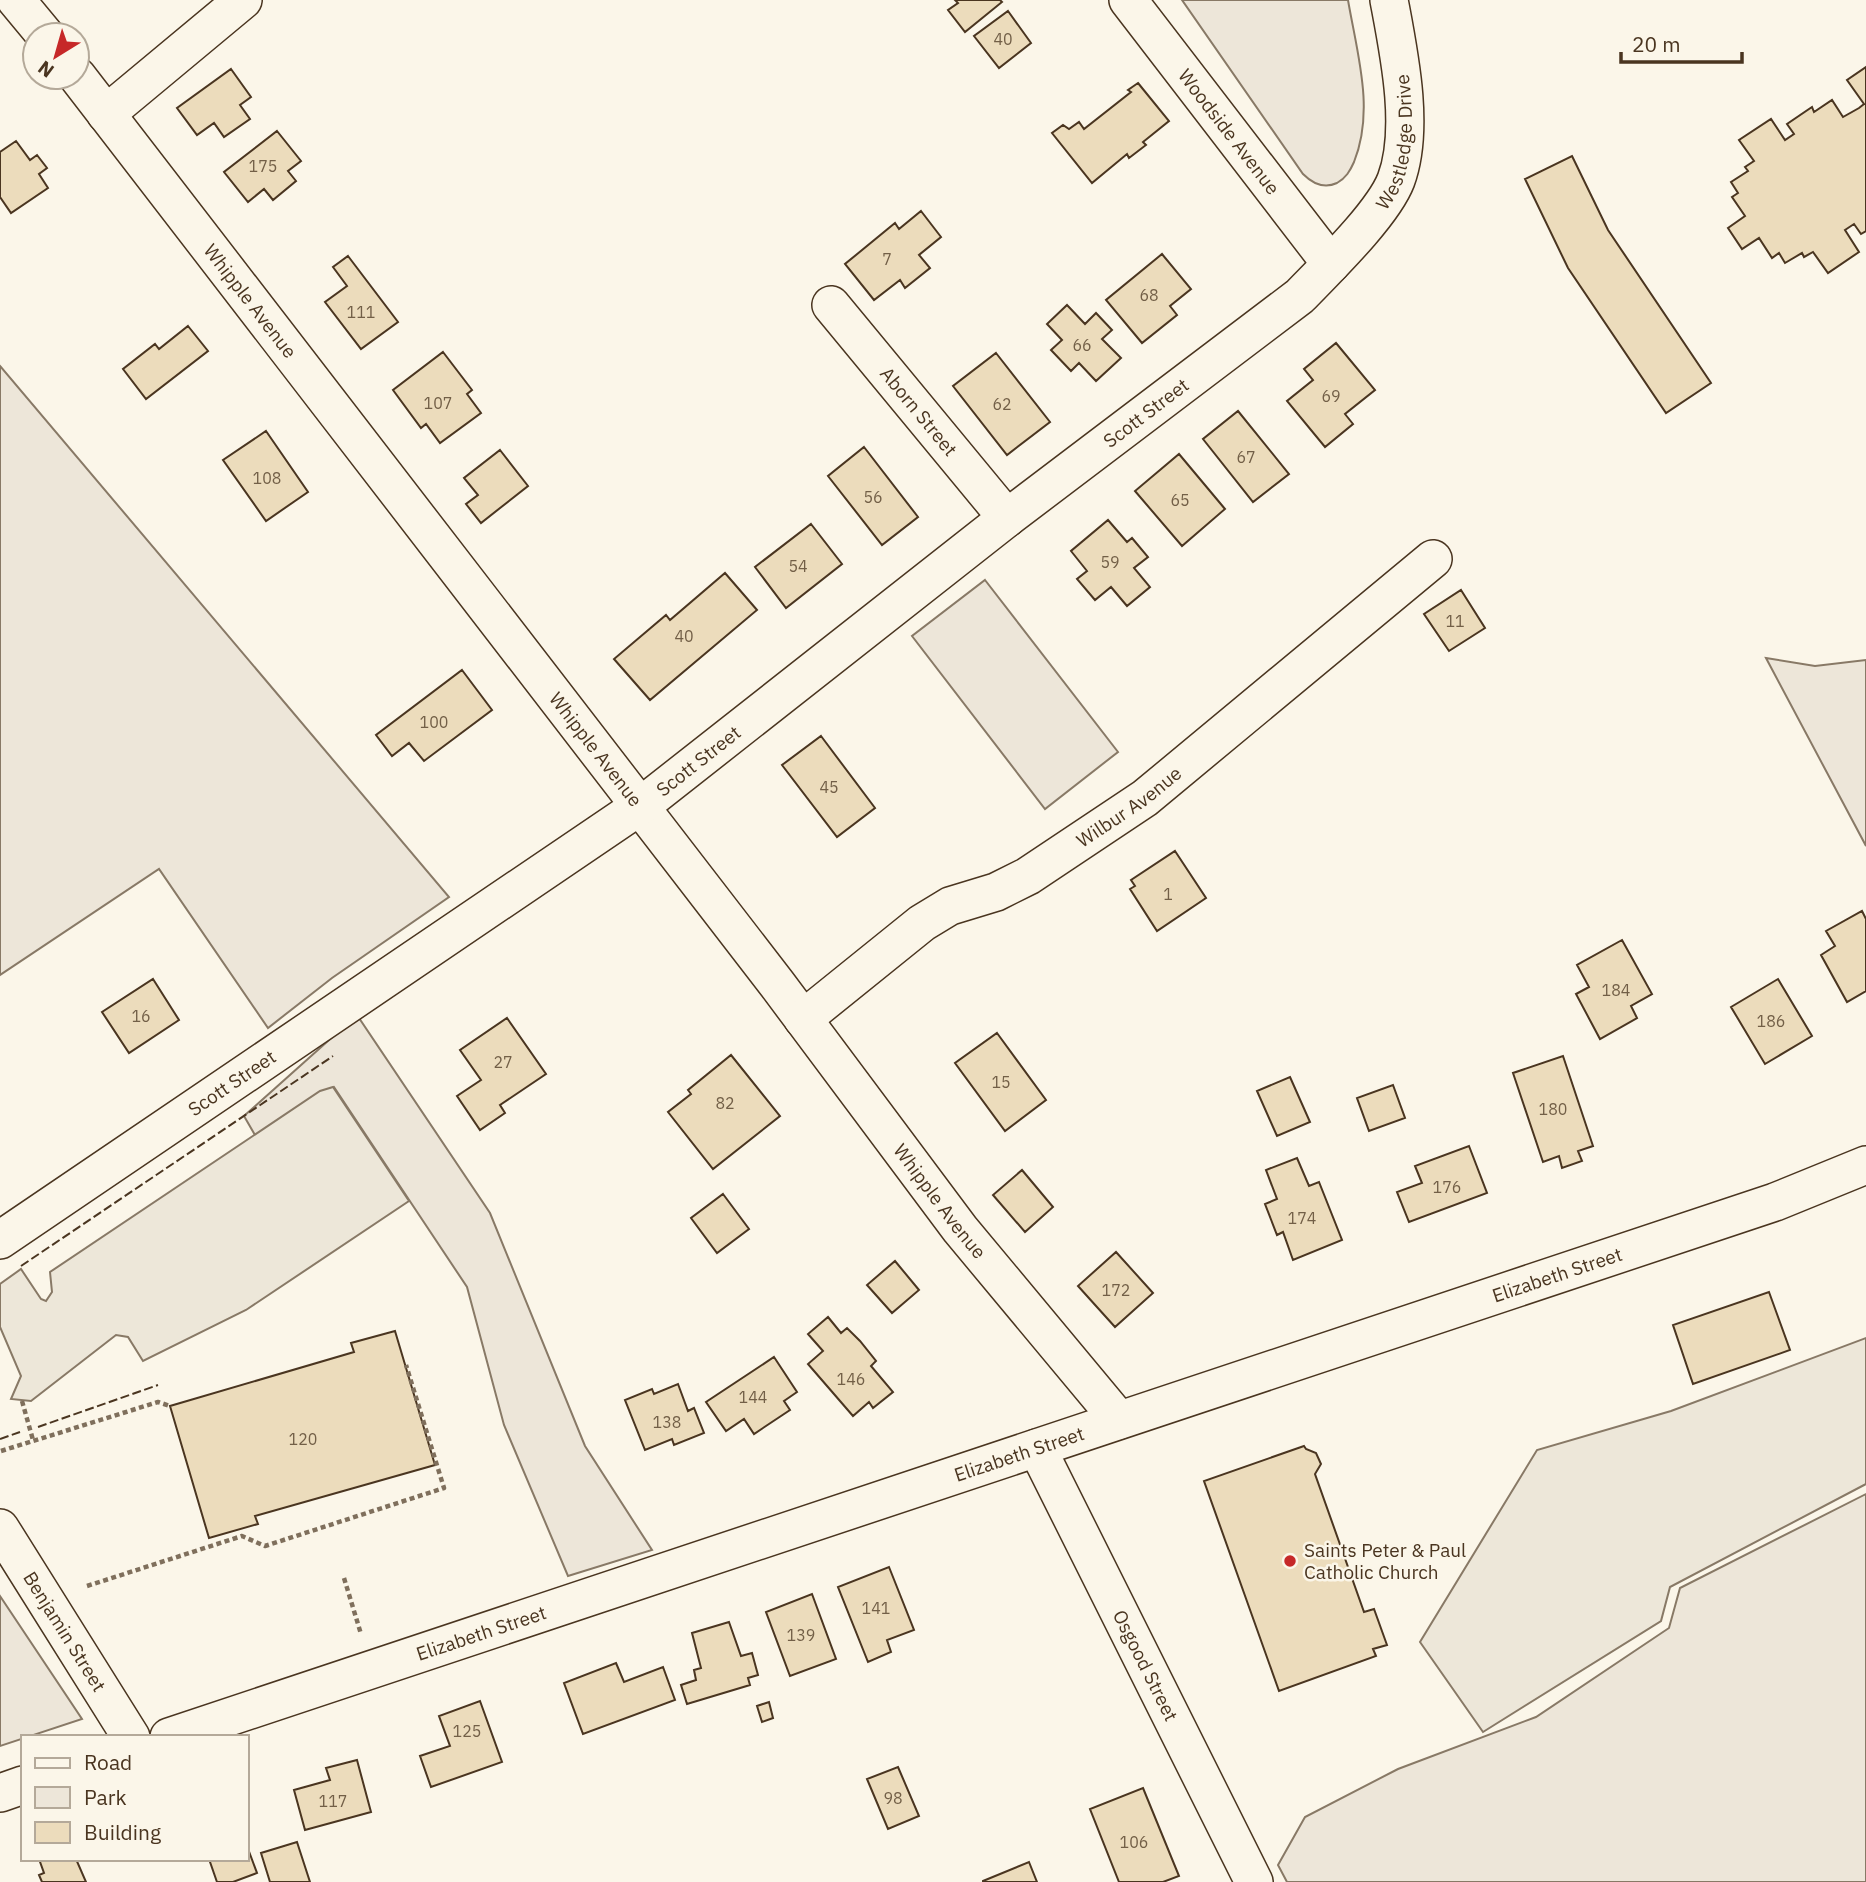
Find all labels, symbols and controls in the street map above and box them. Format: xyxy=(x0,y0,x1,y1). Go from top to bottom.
north arrow xyxy=(21,21,91,91)
scale bar xyxy=(1621,21,1742,65)
house number: 40 xyxy=(993,29,1013,49)
text: 20 m xyxy=(1632,30,1681,58)
text: N xyxy=(33,56,58,83)
street label: Woodside Avenue xyxy=(1173,64,1285,199)
street label: Westledge Drive xyxy=(1370,73,1417,214)
house number: 175 xyxy=(249,156,277,176)
street label: Whipple Avenue xyxy=(199,239,302,363)
house number: 7 xyxy=(882,249,892,269)
house number: 68 xyxy=(1139,285,1159,305)
house number: 111 xyxy=(347,302,375,322)
house number: 66 xyxy=(1072,335,1092,355)
street label: Aborn Street xyxy=(875,362,963,461)
street label: Scott Street xyxy=(1098,373,1193,453)
house number: 69 xyxy=(1321,386,1341,406)
house number: 107 xyxy=(424,393,452,413)
house number: 62 xyxy=(992,394,1012,414)
house number: 67 xyxy=(1236,447,1256,467)
house number: 108 xyxy=(253,468,281,488)
house number: 56 xyxy=(863,487,883,507)
house number: 65 xyxy=(1170,490,1190,510)
house number: 59 xyxy=(1100,552,1120,572)
house number: 54 xyxy=(788,556,808,576)
house number: 11 xyxy=(1445,611,1465,631)
house number: 40 xyxy=(674,626,694,646)
street label: Whipple Avenue xyxy=(544,687,648,811)
house number: 100 xyxy=(420,712,448,732)
street label: Scott Street xyxy=(651,720,745,802)
street label: Wilbur Avenue xyxy=(1072,761,1186,852)
house number: 45 xyxy=(819,777,839,797)
house number: 1 xyxy=(1163,884,1173,904)
house number: 184 xyxy=(1602,980,1630,1000)
house number: 16 xyxy=(131,1006,151,1026)
house number: 186 xyxy=(1757,1011,1785,1031)
street label: Scott Street xyxy=(183,1045,280,1121)
house number: 27 xyxy=(493,1052,513,1072)
house number: 15 xyxy=(991,1072,1011,1092)
house number: 82 xyxy=(715,1093,735,1113)
house number: 180 xyxy=(1539,1099,1567,1119)
street label: Whipple Avenue xyxy=(889,1139,991,1263)
house number: 176 xyxy=(1433,1177,1461,1197)
house number: 174 xyxy=(1288,1208,1316,1228)
street label: Elizabeth Street xyxy=(1489,1242,1625,1307)
house number: 172 xyxy=(1102,1280,1130,1300)
house number: 146 xyxy=(837,1369,865,1389)
house number: 144 xyxy=(739,1387,767,1407)
house number: 138 xyxy=(653,1412,681,1432)
street label: Elizabeth Street xyxy=(951,1421,1087,1487)
house number: 120 xyxy=(289,1429,317,1449)
place label: Saints Peter & Paul Catholic Church xyxy=(1304,1538,1466,1584)
marker: Saints Peter & Paul Catholic Church xyxy=(1282,1553,1298,1569)
street label: Benjamin Street xyxy=(18,1567,111,1696)
house number: 141 xyxy=(862,1598,890,1618)
street label: Elizabeth Street xyxy=(413,1600,549,1666)
street label: Osgood Street xyxy=(1108,1606,1184,1725)
house number: 139 xyxy=(787,1625,815,1645)
house number: 125 xyxy=(453,1721,481,1741)
legend xyxy=(21,1735,248,1861)
text: Road xyxy=(84,1748,132,1776)
text: Park xyxy=(84,1783,127,1811)
house number: 98 xyxy=(883,1788,903,1808)
house number: 117 xyxy=(319,1791,347,1811)
text: Building xyxy=(84,1818,161,1846)
house number: 106 xyxy=(1120,1832,1148,1852)

